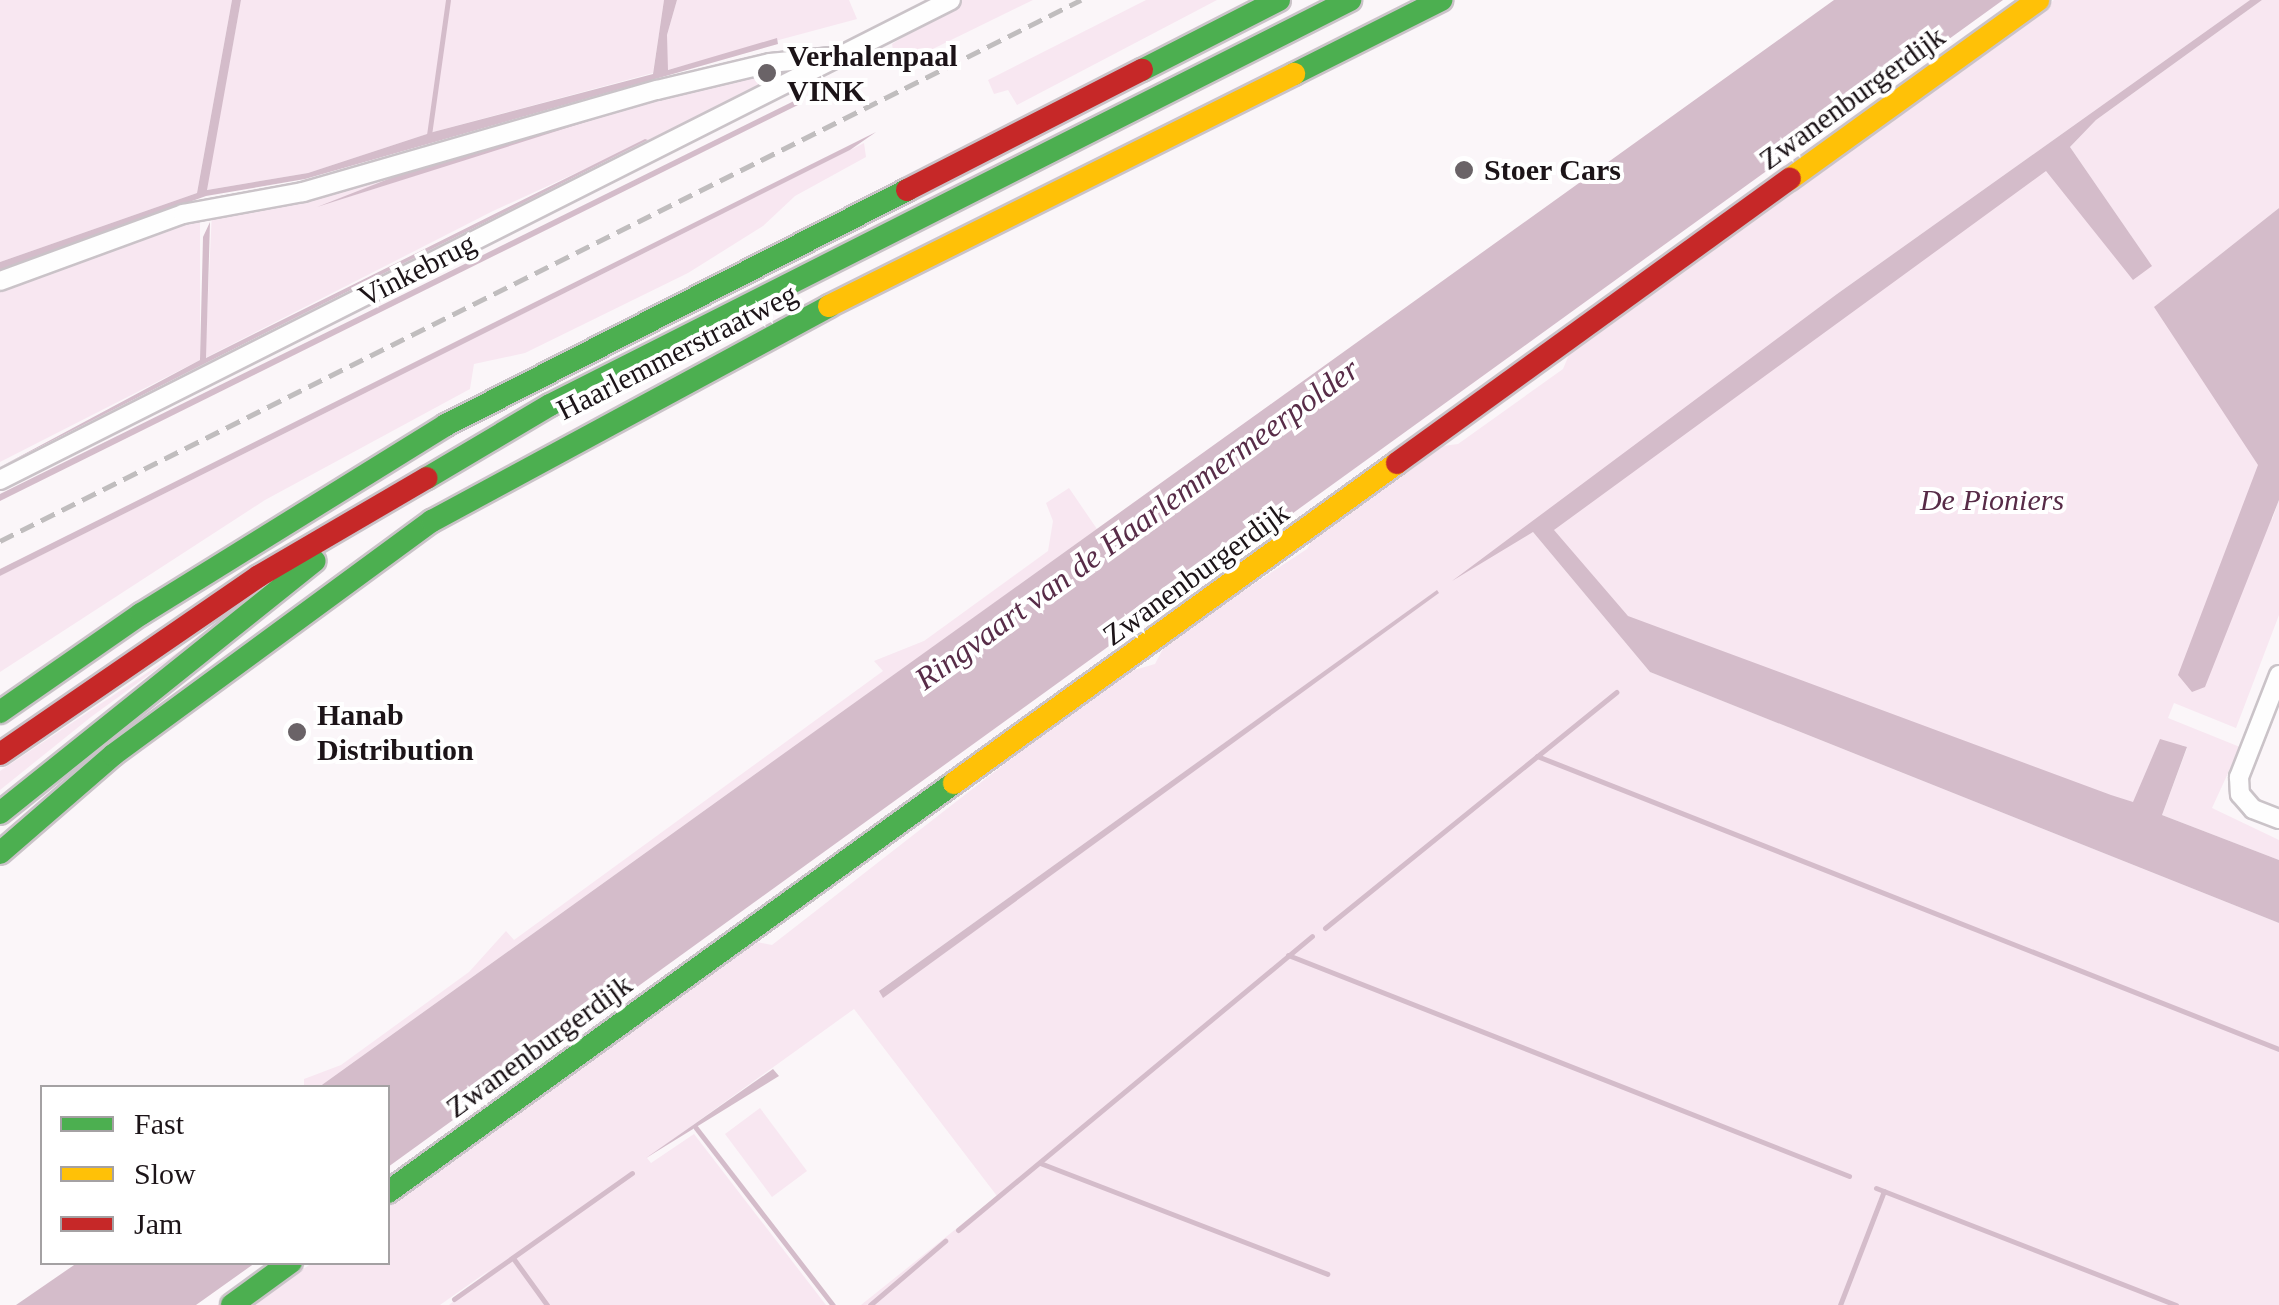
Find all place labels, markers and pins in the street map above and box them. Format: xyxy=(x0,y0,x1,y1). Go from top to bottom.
place label: Verhalenpaal VINK xyxy=(787,38,958,108)
marker: Verhalenpaal VINK xyxy=(756,62,778,84)
place label: Stoer Cars xyxy=(1484,152,1621,188)
marker: Stoer Cars xyxy=(1453,159,1475,181)
place label: Hanab Distribution xyxy=(317,697,474,768)
marker: Hanab Distribution xyxy=(286,721,308,743)

